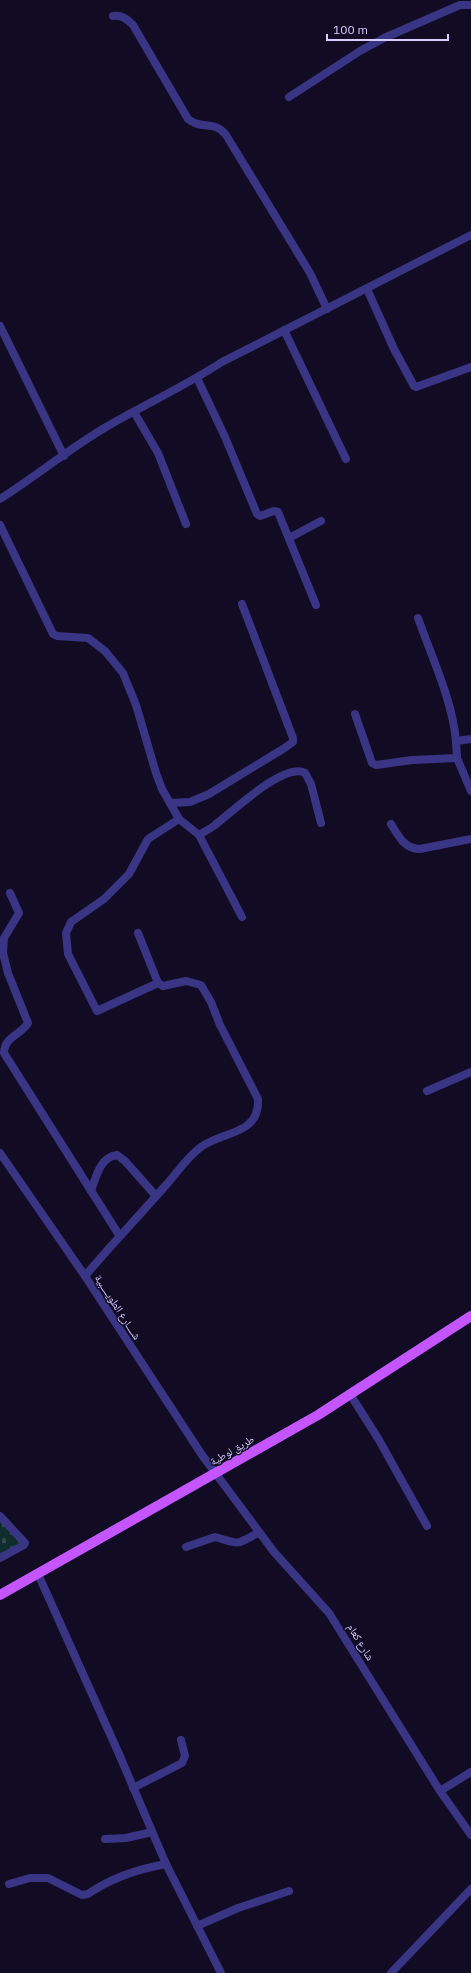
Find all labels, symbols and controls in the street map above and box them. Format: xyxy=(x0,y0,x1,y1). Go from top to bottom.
scale bar xyxy=(327,16,448,42)
text: 100 m xyxy=(333,22,368,37)
street label: شــــارع الطويــــبية xyxy=(92,1272,144,1342)
street label: طريق لوطية xyxy=(207,1432,257,1468)
street label: شارع كعام xyxy=(344,1621,378,1663)

